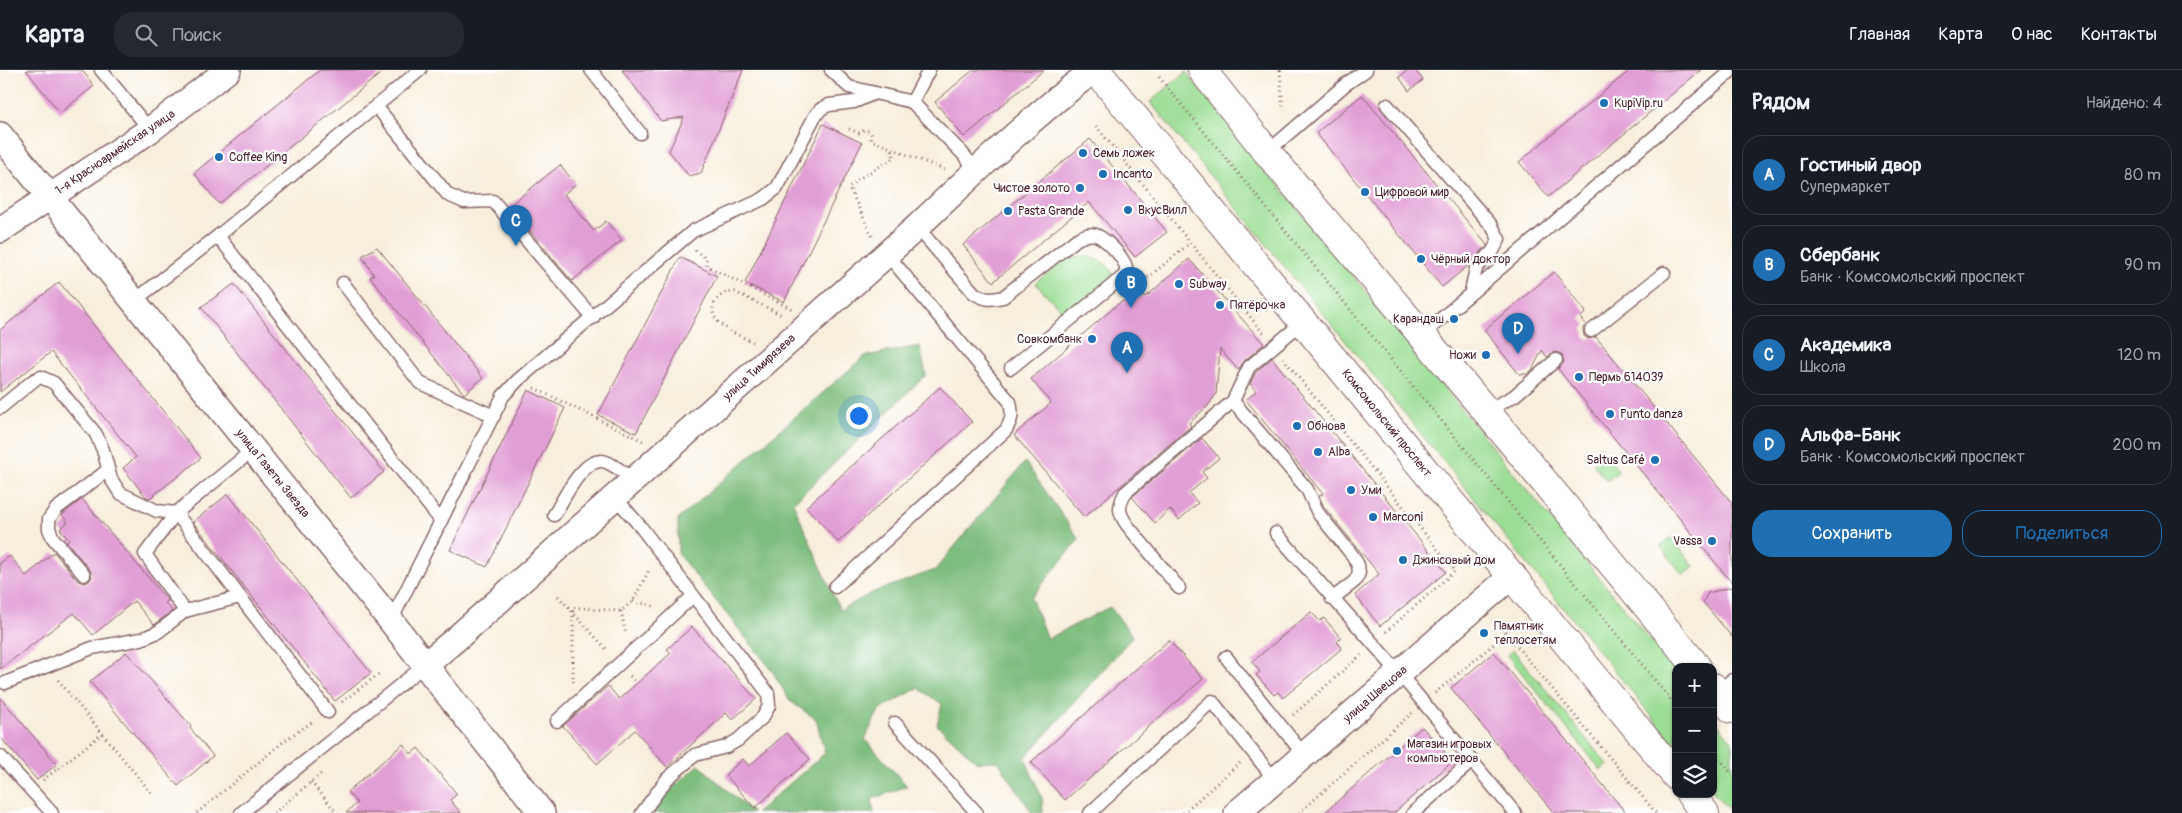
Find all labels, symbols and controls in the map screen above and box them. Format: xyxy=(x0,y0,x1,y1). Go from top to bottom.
search box xyxy=(114,12,464,57)
text: Карта xyxy=(25,20,84,49)
icon: search xyxy=(132,21,160,49)
text: Поиск xyxy=(172,23,222,47)
text: Главная xyxy=(1849,23,1910,46)
text: Карта xyxy=(1938,23,1983,46)
text: О нас xyxy=(2011,23,2053,46)
text: Контакты xyxy=(2081,23,2157,46)
text: Рядом xyxy=(1752,89,1810,116)
text: Найдено: 4 xyxy=(2086,93,2162,113)
place label: KupiVip.ru xyxy=(1614,96,1663,111)
marker: KupiVip.ru xyxy=(1598,97,1610,109)
street label: 1-я Красноармейская улица xyxy=(52,106,178,198)
place label: Семь ложек xyxy=(1093,146,1155,161)
marker: Семь ложек xyxy=(1077,147,1089,159)
place label: Coffee King xyxy=(229,150,287,165)
marker: Coffee King xyxy=(213,151,225,163)
text: Гостиный двор xyxy=(1800,153,1921,177)
text: A xyxy=(1764,165,1774,185)
text: 80 m xyxy=(2124,165,2161,185)
place label: Incanto xyxy=(1113,167,1153,182)
marker: Incanto xyxy=(1097,168,1109,180)
text: Супермаркет xyxy=(1800,177,1890,197)
place label: Чистое золото xyxy=(993,181,1071,196)
marker: Чистое золото xyxy=(1074,182,1086,194)
place label: Цифровой мир xyxy=(1375,185,1449,200)
marker: Цифровой мир xyxy=(1359,186,1371,198)
place label: ВкусВилл xyxy=(1138,203,1187,218)
place label: Pasta Grande xyxy=(1018,204,1084,219)
marker: ВкусВилл xyxy=(1122,204,1134,216)
pin: C xyxy=(500,205,532,246)
marker: Pasta Grande xyxy=(1002,205,1014,217)
text: Сбербанк xyxy=(1800,243,1880,267)
place label: Чёрный доктор xyxy=(1431,252,1511,267)
marker: Чёрный доктор xyxy=(1415,253,1427,265)
text: B xyxy=(1764,255,1774,275)
text: 90 m xyxy=(2124,255,2161,275)
pin: B xyxy=(1115,267,1147,308)
text: Банк · Комсомольский проспект xyxy=(1800,267,2025,287)
place label: Subway xyxy=(1189,277,1227,292)
marker: Subway xyxy=(1173,278,1185,290)
place label: Пятёрочка xyxy=(1230,298,1286,313)
marker: Пятёрочка xyxy=(1214,299,1226,311)
place label: Карандаш xyxy=(1393,312,1444,327)
marker: Карандаш xyxy=(1448,313,1460,325)
pin: D xyxy=(1502,313,1534,354)
street label: улица Тимирязева xyxy=(719,331,799,404)
place label: Совкомбанк xyxy=(1017,332,1082,347)
pin: A xyxy=(1111,332,1143,373)
marker: Совкомбанк xyxy=(1086,333,1098,345)
text: Академика xyxy=(1800,333,1891,357)
text: C xyxy=(1764,345,1774,365)
text: 120 m xyxy=(2117,345,2161,365)
place label: Ножи xyxy=(1449,348,1477,363)
marker: Ножи xyxy=(1480,349,1492,361)
text: Школа xyxy=(1800,357,1846,377)
street label: Комсомольский проспект xyxy=(1338,366,1435,480)
place label: Пермь 614039 xyxy=(1589,370,1664,385)
marker: Пермь 614039 xyxy=(1573,371,1585,383)
your location xyxy=(846,403,872,429)
place label: Punto danza xyxy=(1620,407,1683,422)
marker: Punto danza xyxy=(1604,408,1616,420)
place label: Обнова xyxy=(1307,419,1346,434)
marker: Обнова xyxy=(1291,420,1303,432)
text: Альфа-Банк xyxy=(1800,423,1901,447)
street label: улица Газеты Звезда xyxy=(232,425,313,521)
text: D xyxy=(1764,435,1774,455)
text: 200 m xyxy=(2113,435,2161,455)
place label: Alba xyxy=(1328,445,1351,460)
marker: Alba xyxy=(1312,446,1324,458)
text: Банк · Комсомольский проспект xyxy=(1800,447,2025,467)
place label: Saltus Café xyxy=(1586,453,1645,468)
marker: Saltus Café xyxy=(1649,454,1661,466)
place label: Уми xyxy=(1361,483,1382,498)
marker: Уми xyxy=(1345,484,1357,496)
place label: Marconi xyxy=(1383,510,1423,525)
button: Сохранить xyxy=(1752,510,1952,557)
button: Поделиться xyxy=(1962,510,2162,557)
marker: Marconi xyxy=(1367,511,1379,523)
place label: Vassa xyxy=(1673,534,1702,549)
marker: Vassa xyxy=(1706,535,1718,547)
place label: Джинсовый дом xyxy=(1412,553,1495,568)
marker: Джинсовый дом xyxy=(1397,554,1409,566)
place label: Памятник теплосетям xyxy=(1494,619,1556,648)
marker: Памятник теплосетям xyxy=(1478,627,1490,639)
street label: улица Швецова xyxy=(1340,662,1411,727)
map controls xyxy=(1672,663,1717,798)
button: + xyxy=(1672,663,1717,708)
button: − xyxy=(1672,708,1717,753)
place label: Магазин игровых компьютеров xyxy=(1407,737,1492,766)
marker: Магазин игровых компьютеров xyxy=(1391,745,1403,757)
button: layers xyxy=(1672,753,1717,798)

